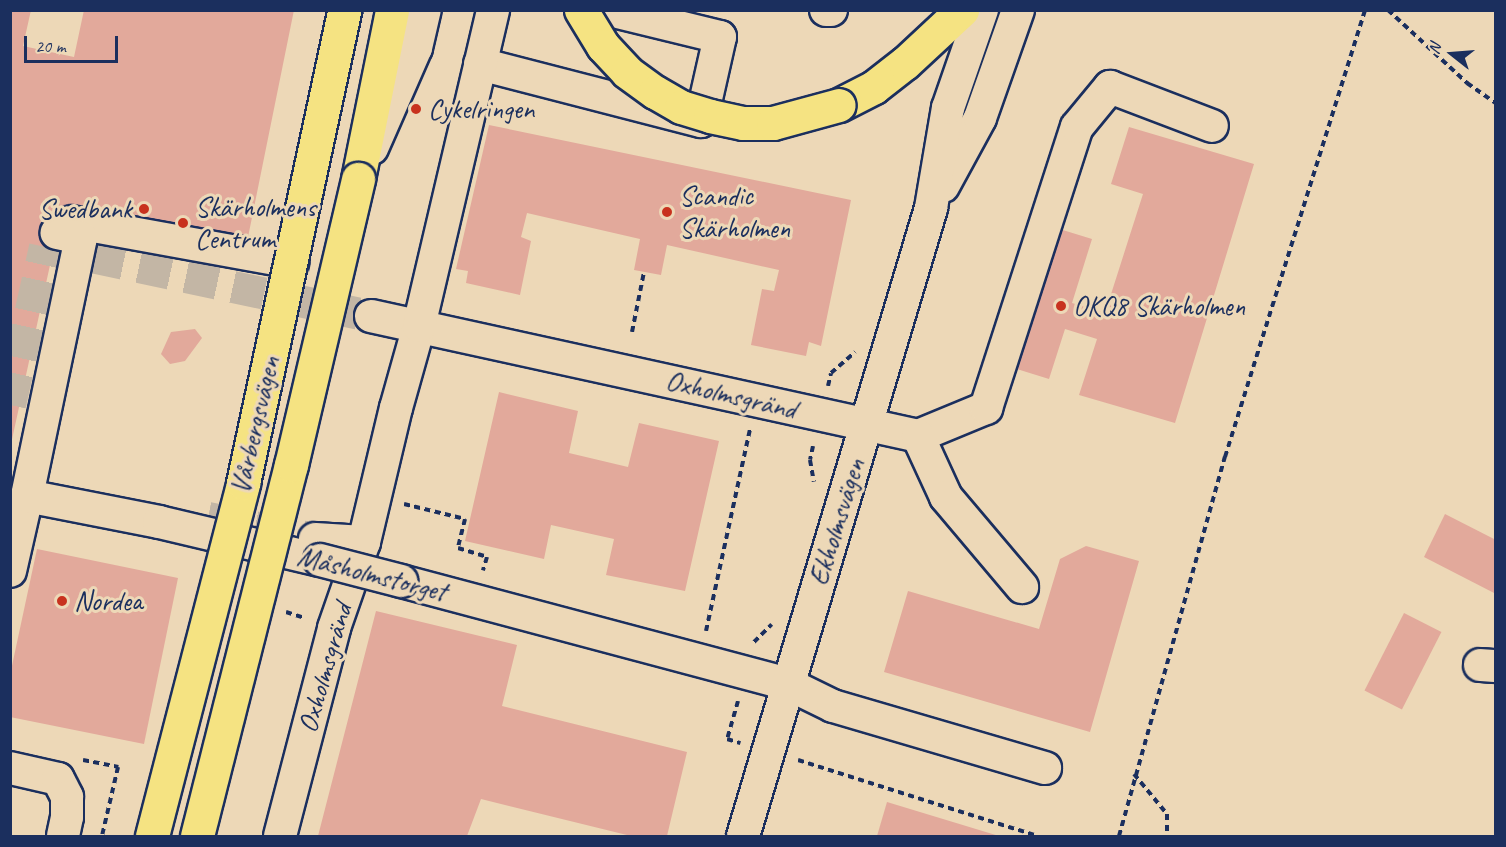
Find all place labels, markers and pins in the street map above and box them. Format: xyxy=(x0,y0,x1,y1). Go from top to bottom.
place label: Cykelringen xyxy=(428,92,534,126)
marker: Cykelringen xyxy=(409,102,423,116)
place label: Scandic Skärholmen xyxy=(679,179,790,245)
place label: Skärholmens Centrum xyxy=(195,190,316,256)
place label: Swedbank xyxy=(38,192,132,226)
marker: Swedbank xyxy=(137,202,151,216)
marker: Scandic Skärholmen xyxy=(660,205,674,219)
marker: Skärholmens Centrum xyxy=(176,216,190,230)
place label: OKQ8 Skärholmen xyxy=(1073,289,1245,323)
marker: OKQ8 Skärholmen xyxy=(1054,299,1068,313)
place label: Nordea xyxy=(74,584,142,618)
marker: Nordea xyxy=(55,594,69,608)

